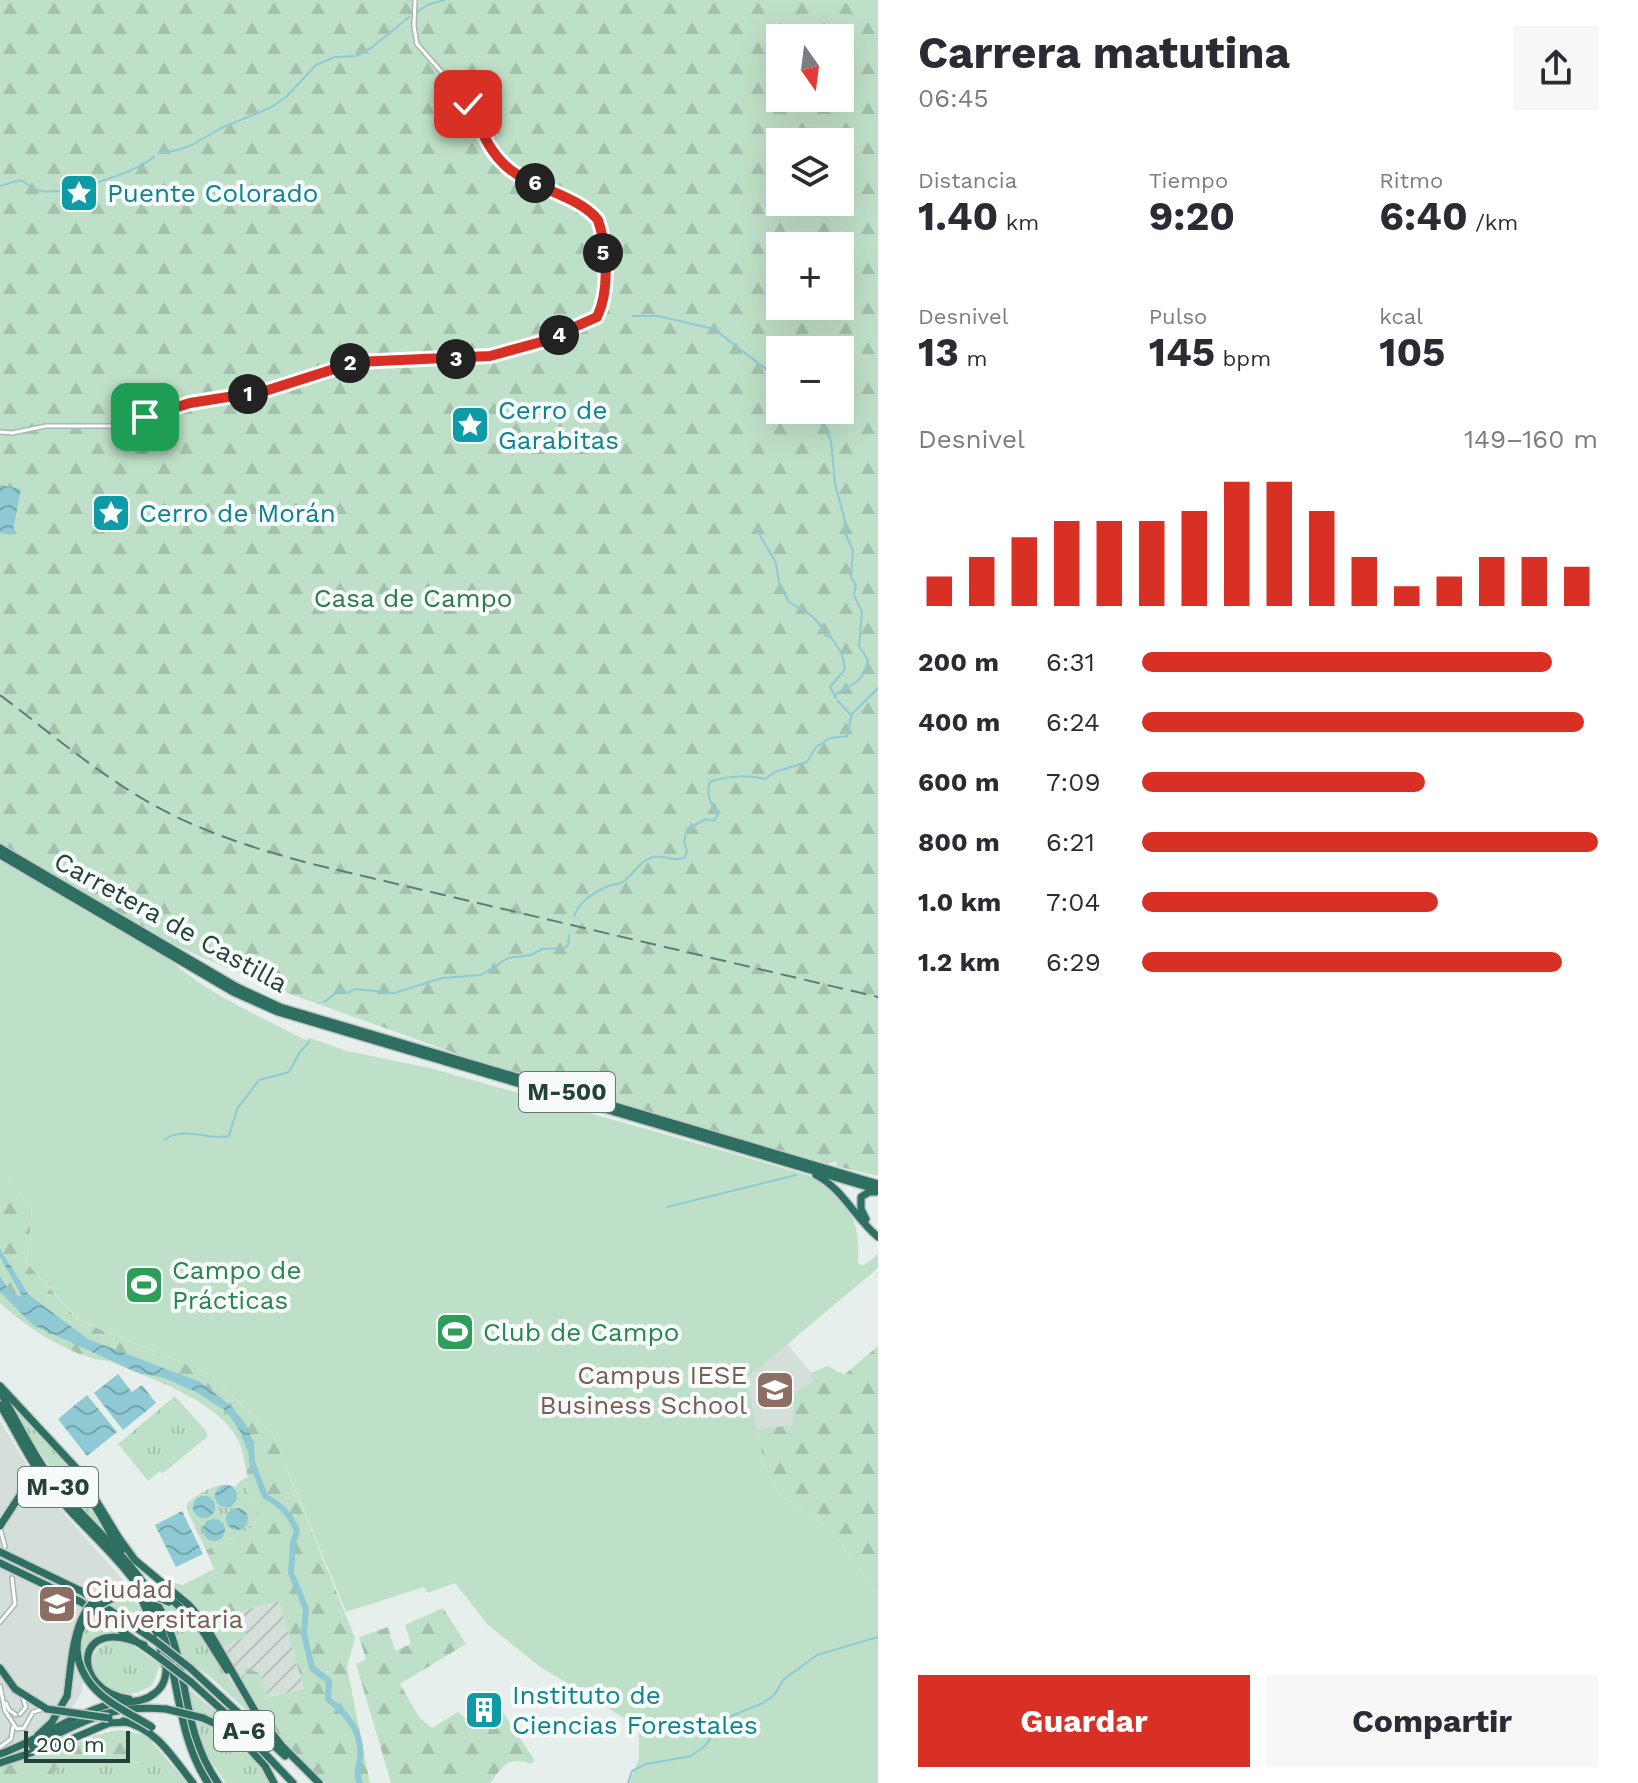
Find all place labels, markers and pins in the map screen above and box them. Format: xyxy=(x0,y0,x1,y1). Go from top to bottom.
pin xyxy=(434,70,502,138)
pin: 6 xyxy=(515,163,555,203)
place icon: Puente Colorado xyxy=(58,172,100,214)
place label: Puente Colorado xyxy=(107,178,318,208)
pin: 5 xyxy=(583,233,623,273)
pin: 4 xyxy=(539,315,579,355)
pin: 3 xyxy=(436,339,476,379)
pin: 2 xyxy=(330,343,370,383)
pin: 1 xyxy=(228,374,268,414)
pin xyxy=(111,383,179,451)
place label: Cerro de Garabitas xyxy=(498,395,619,455)
place icon: Cerro de Garabitas xyxy=(449,404,491,446)
place icon: Cerro de Morán xyxy=(90,492,132,534)
place label: Cerro de Morán xyxy=(139,498,336,528)
place label: Campo de Prácticas xyxy=(172,1255,301,1315)
sports icon: Campo de Prácticas xyxy=(123,1264,165,1306)
sports icon: Club de Campo xyxy=(434,1311,476,1353)
place label: Club de Campo xyxy=(483,1317,679,1347)
place label: Campus IESE Business School xyxy=(540,1360,747,1420)
school or university icon: Campus IESE Business School xyxy=(754,1369,796,1411)
place label: Ciudad Universitaria xyxy=(85,1574,244,1634)
school or university icon: Ciudad Universitaria xyxy=(36,1583,78,1625)
place label: Instituto de Ciencias Forestales xyxy=(512,1680,758,1740)
building icon: Instituto de Ciencias Forestales xyxy=(463,1689,505,1731)

